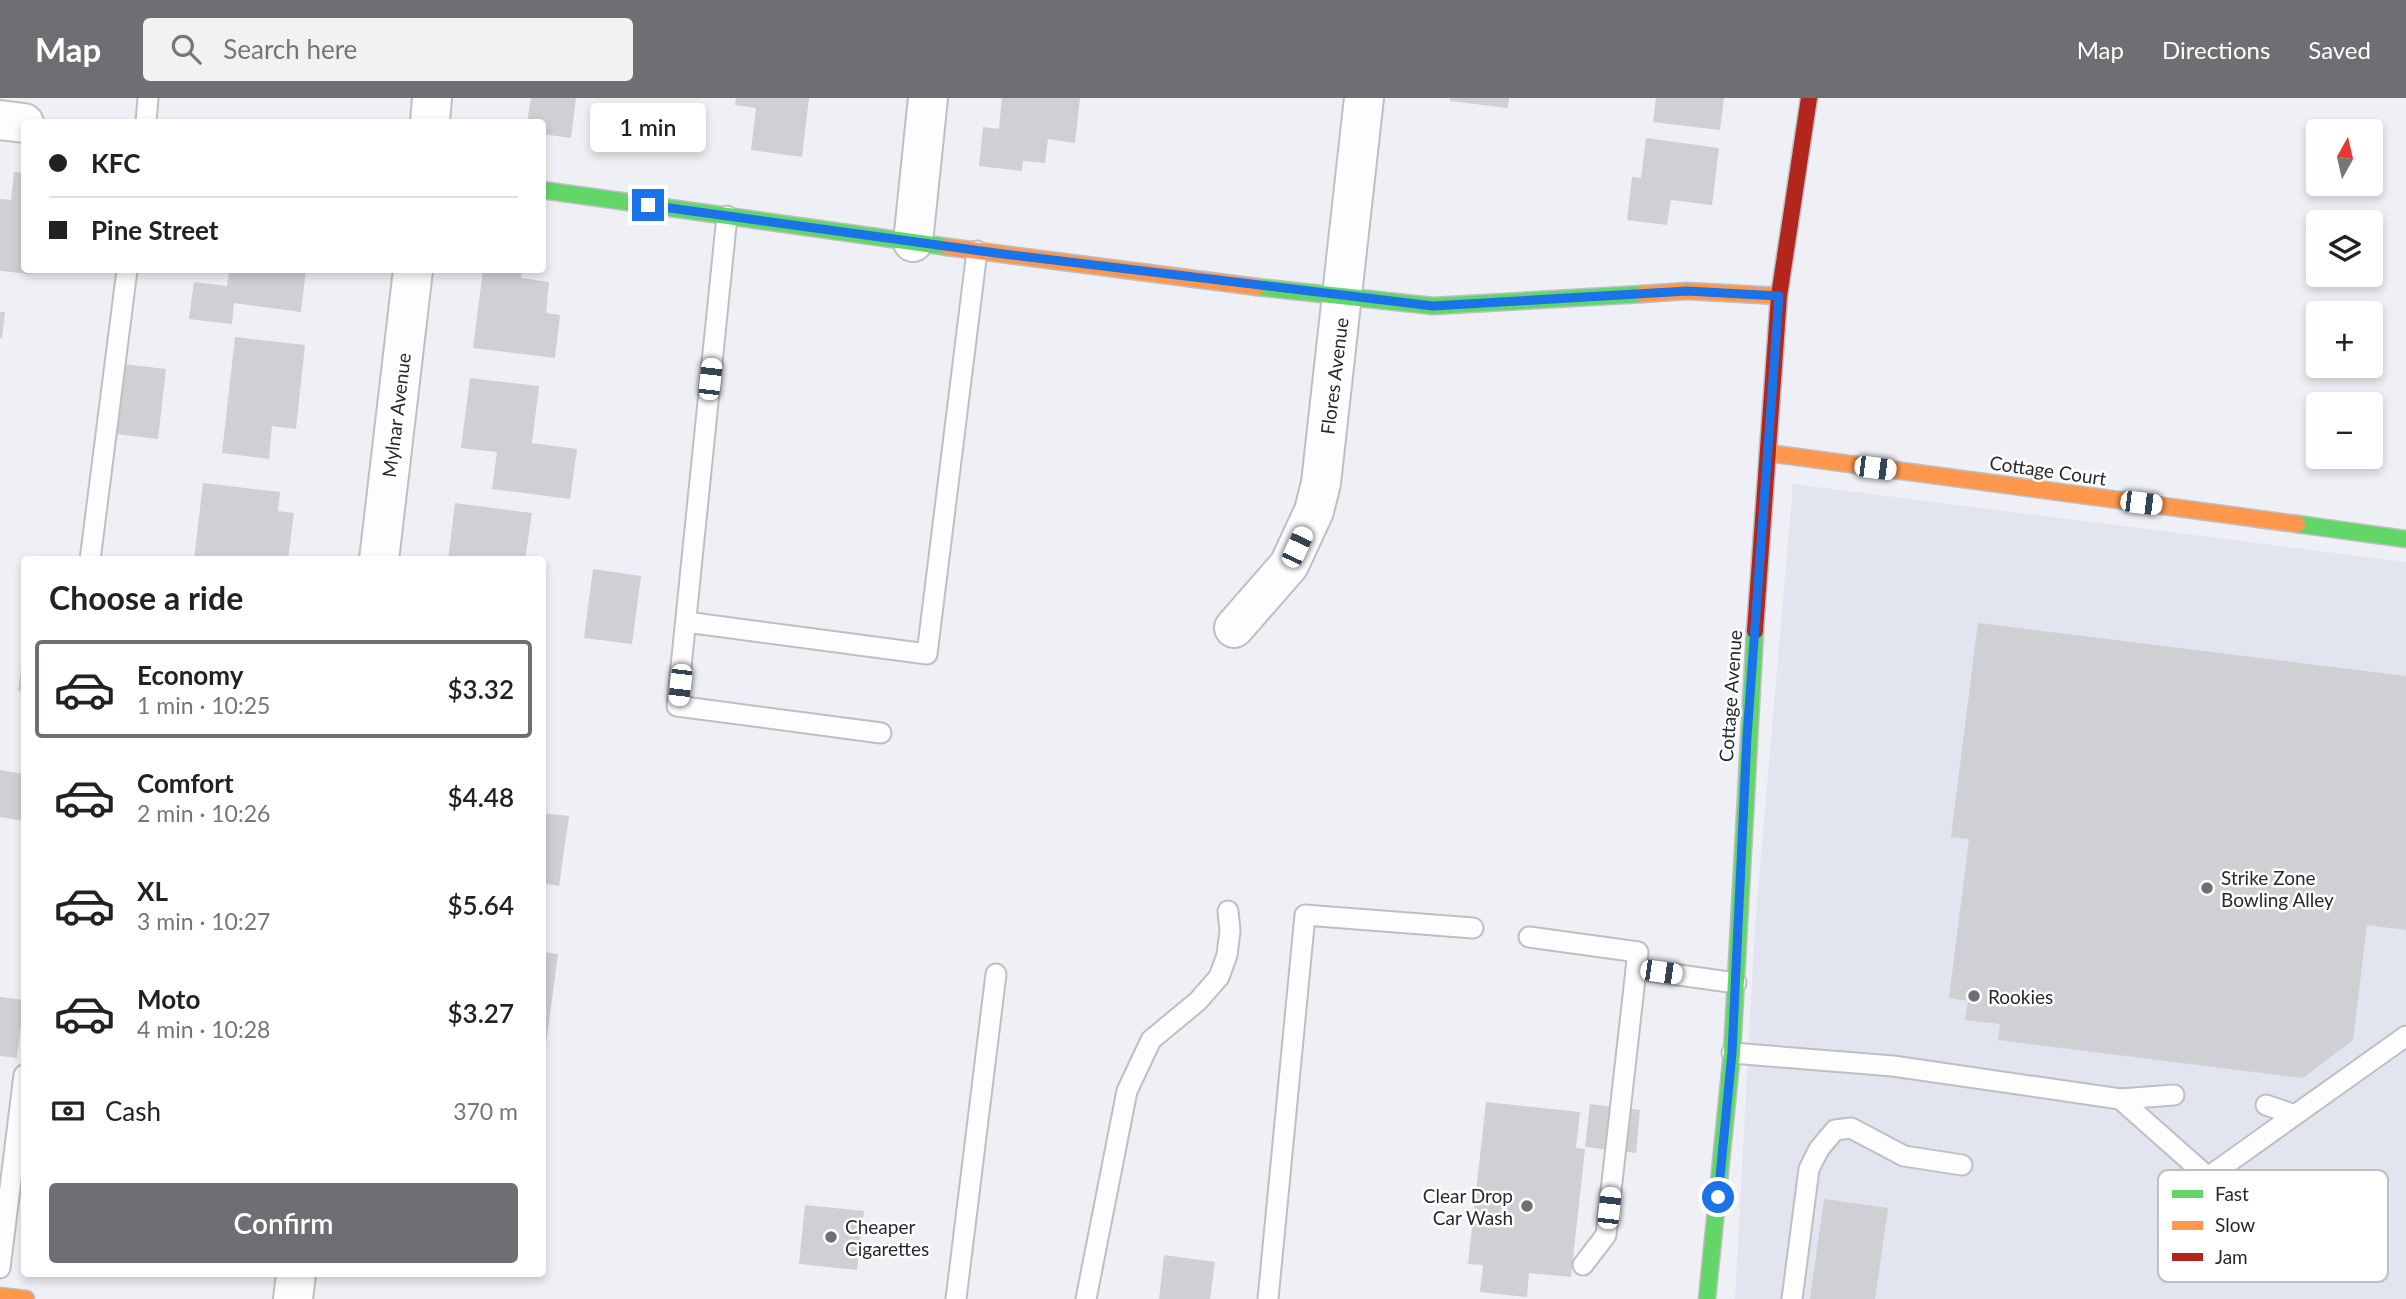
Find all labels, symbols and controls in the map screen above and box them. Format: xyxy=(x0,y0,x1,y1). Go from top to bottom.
search box xyxy=(143,18,633,81)
text: Map xyxy=(35,29,101,69)
icon: search xyxy=(167,30,205,68)
text: Search here xyxy=(223,33,357,65)
text: Map xyxy=(2077,35,2124,64)
text: Directions xyxy=(2162,35,2270,64)
text: Saved xyxy=(2308,35,2371,64)
callout: 1 min xyxy=(590,104,706,153)
text: 1 min xyxy=(620,113,676,141)
north arrow xyxy=(2306,119,2384,196)
map controls xyxy=(2306,119,2383,469)
text: KFC xyxy=(91,147,141,179)
route end xyxy=(632,189,664,221)
button: layers xyxy=(2306,210,2383,287)
text: Pine Street xyxy=(91,214,219,246)
button: + xyxy=(2306,301,2383,378)
street label: Flores Avenue xyxy=(1315,316,1353,436)
street label: Mylnar Avenue xyxy=(377,351,415,479)
car xyxy=(698,357,723,401)
button: − xyxy=(2306,392,2383,469)
street label: Cottage Court xyxy=(1988,450,2108,490)
car xyxy=(1853,455,1898,481)
car xyxy=(2119,490,2164,516)
car xyxy=(1279,524,1316,570)
text: Choose a ride xyxy=(49,578,243,617)
street label: Cottage Avenue xyxy=(1714,629,1746,763)
icon: car xyxy=(53,658,116,721)
text: Economy xyxy=(137,659,243,691)
car xyxy=(668,663,693,707)
text: $3.32 xyxy=(448,673,514,705)
text: 1 min · 10:25 xyxy=(137,691,270,719)
icon: car xyxy=(53,766,116,829)
text: Comfort xyxy=(137,767,234,799)
text: $4.48 xyxy=(448,781,514,813)
text: 2 min · 10:26 xyxy=(137,799,270,827)
place label: Strike Zone Bowling Alley xyxy=(2221,866,2334,911)
icon: car xyxy=(53,874,116,937)
text: XL xyxy=(137,875,168,907)
marker: Strike Zone Bowling Alley xyxy=(2199,880,2215,896)
text: $5.64 xyxy=(448,889,514,921)
text: 3 min · 10:27 xyxy=(137,907,270,935)
car xyxy=(1639,959,1684,985)
icon: car xyxy=(53,982,116,1045)
text: Moto xyxy=(137,983,200,1015)
place label: Rookies xyxy=(1988,985,2053,1008)
marker: Rookies xyxy=(1966,988,1982,1004)
text: $3.27 xyxy=(448,997,514,1029)
text: 4 min · 10:28 xyxy=(137,1015,270,1043)
icon: cash xyxy=(49,1092,87,1130)
text: Cash xyxy=(105,1095,161,1127)
text: 370 m xyxy=(453,1097,518,1125)
legend xyxy=(2158,1170,2388,1282)
route start xyxy=(1702,1181,1734,1213)
text: Fast xyxy=(2215,1182,2249,1205)
button: Confirm xyxy=(49,1183,518,1263)
place label: Clear Drop Car Wash xyxy=(1423,1184,1513,1229)
car xyxy=(1597,1186,1622,1230)
marker: Clear Drop Car Wash xyxy=(1519,1198,1535,1214)
text: Slow xyxy=(2215,1213,2255,1236)
place label: Cheaper Cigarettes xyxy=(845,1215,929,1260)
marker: Cheaper Cigarettes xyxy=(823,1229,839,1245)
text: Jam xyxy=(2215,1245,2248,1268)

